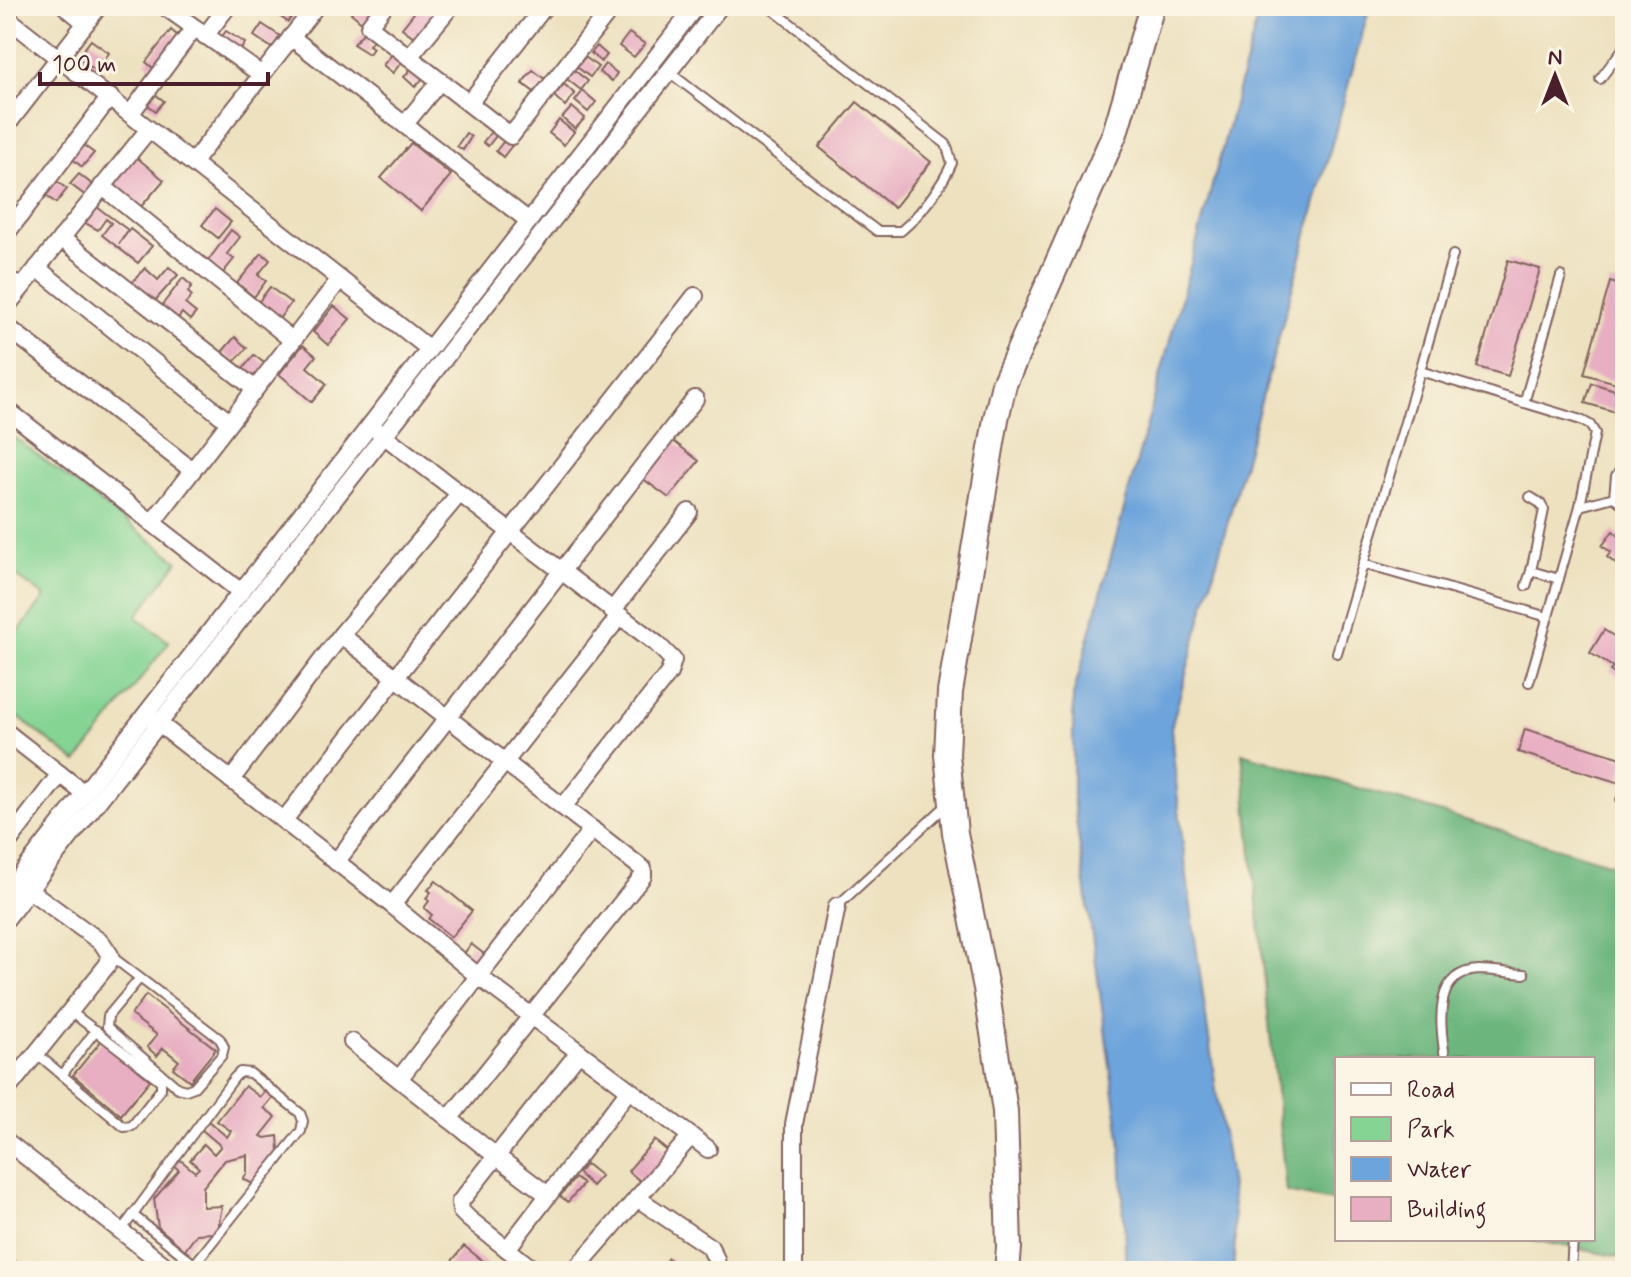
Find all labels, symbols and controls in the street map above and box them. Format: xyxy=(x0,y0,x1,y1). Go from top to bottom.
scale bar xyxy=(40,36,268,86)
north arrow xyxy=(1515,36,1595,116)
text: N xyxy=(1548,44,1562,72)
text: 100 m xyxy=(52,50,116,81)
legend xyxy=(1335,1057,1595,1241)
text: Road xyxy=(1407,1075,1455,1106)
text: Park xyxy=(1407,1115,1455,1146)
text: Water xyxy=(1407,1155,1472,1186)
text: Building xyxy=(1407,1195,1487,1229)

